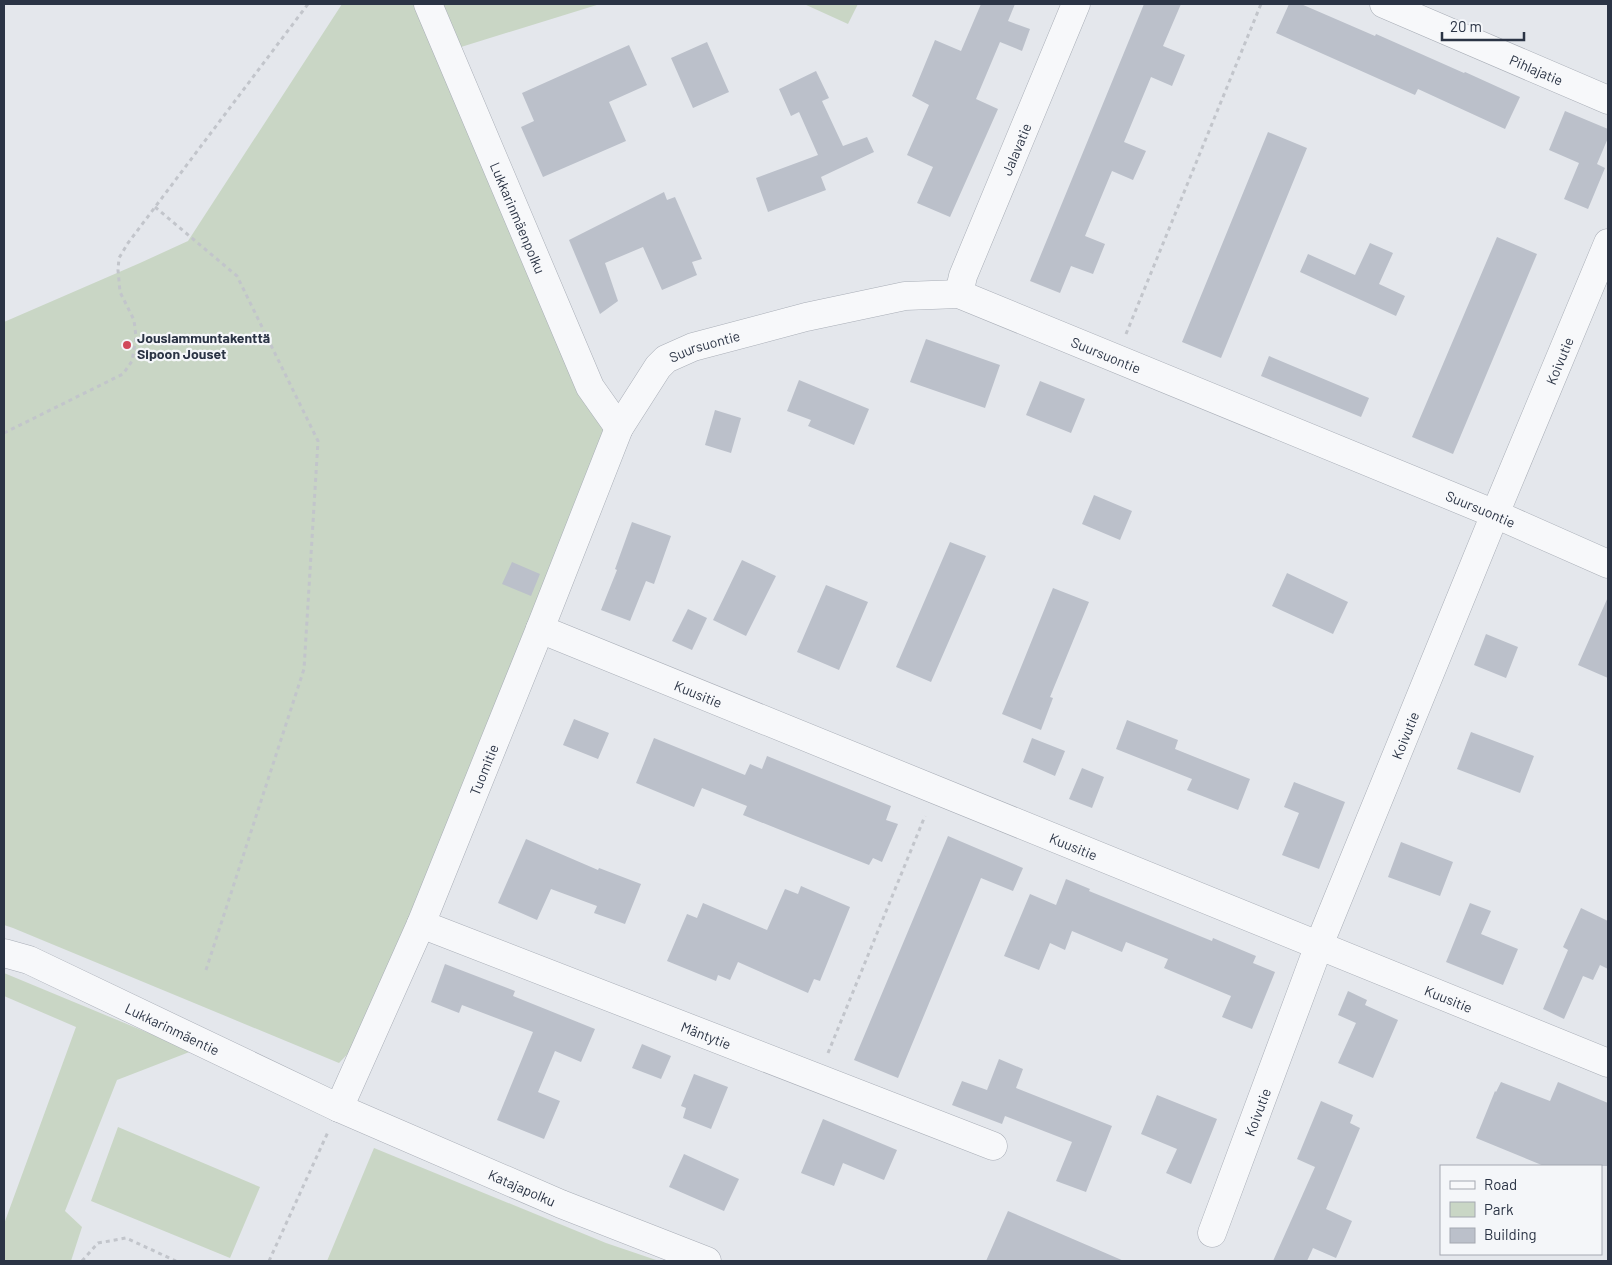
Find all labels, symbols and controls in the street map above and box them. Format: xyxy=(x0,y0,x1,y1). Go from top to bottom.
scale bar xyxy=(1442,10,1524,42)
text: 20 m xyxy=(1450,17,1482,35)
street label: Pihlajatie xyxy=(1507,50,1566,88)
street label: Jalavatie xyxy=(997,120,1034,178)
street label: Lukkarinmäenpolku xyxy=(487,159,549,276)
street label: Suursuontie xyxy=(666,326,742,365)
place label: Jousiammuntakenttä Sipoon Jouset xyxy=(137,329,270,362)
street label: Suursuontie xyxy=(1069,333,1144,376)
street label: Koivutie xyxy=(1542,334,1576,387)
marker: Jousiammuntakenttä Sipoon Jouset xyxy=(121,339,133,351)
street label: Suursuontie xyxy=(1443,486,1518,531)
street label: Kuusitie xyxy=(672,676,725,711)
street label: Koivutie xyxy=(1387,709,1422,761)
street label: Tuomitie xyxy=(465,741,501,798)
street label: Kuusitie xyxy=(1047,829,1100,863)
street label: Kuusitie xyxy=(1422,981,1475,1016)
street label: Lukkarinmäentie xyxy=(123,999,222,1058)
street label: Mäntytie xyxy=(679,1017,734,1052)
street label: Koivutie xyxy=(1240,1086,1274,1138)
street label: Katajapolku xyxy=(486,1165,558,1209)
legend xyxy=(1440,1165,1602,1255)
text: Road xyxy=(1484,1175,1517,1193)
text: Park xyxy=(1484,1200,1514,1218)
text: Building xyxy=(1484,1225,1537,1243)

